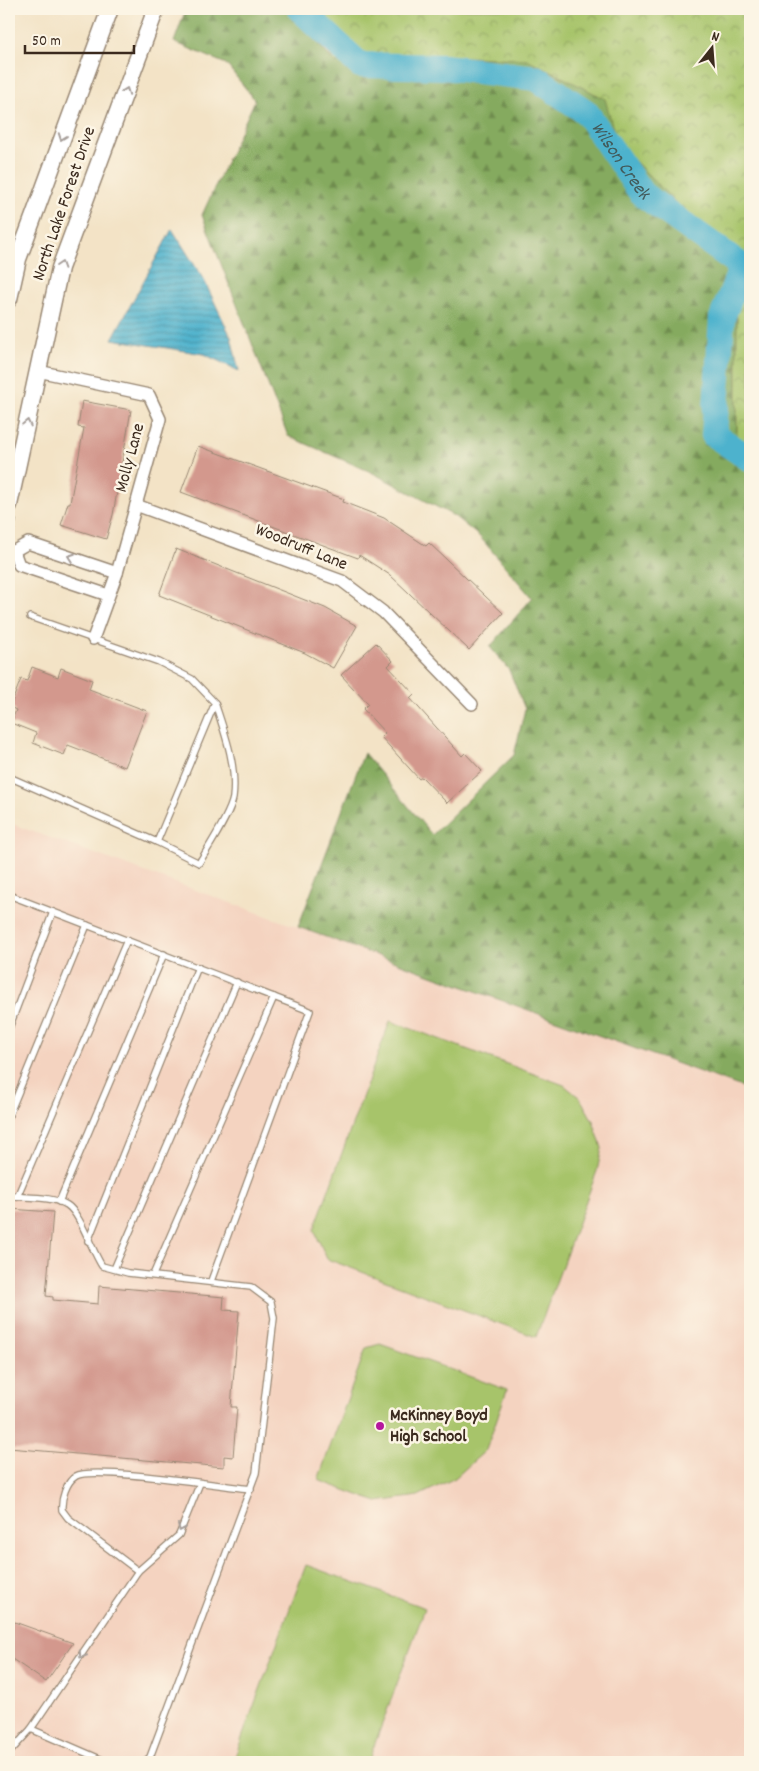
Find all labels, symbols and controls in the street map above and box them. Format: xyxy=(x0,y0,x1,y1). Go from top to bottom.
scale bar xyxy=(25,22,134,54)
north arrow xyxy=(686,22,736,72)
text: N xyxy=(709,27,722,48)
text: 50 m xyxy=(32,31,61,53)
one-way arrow xyxy=(120,87,130,95)
water label: Wilson Creek xyxy=(583,117,656,209)
street label: North Lake Forest Drive xyxy=(27,124,103,284)
one-way arrow xyxy=(58,132,68,141)
one-way arrow xyxy=(56,261,66,269)
one-way arrow xyxy=(22,419,32,428)
street label: Molly Lane xyxy=(110,421,152,495)
street label: Woodruff Lane xyxy=(251,518,351,578)
one-way arrow xyxy=(67,553,76,563)
place label: McKinney Boyd High School xyxy=(390,1404,488,1450)
marker: McKinney Boyd High School xyxy=(374,1420,386,1432)
one-way arrow xyxy=(177,1523,188,1532)
one-way arrow xyxy=(79,1649,88,1658)

